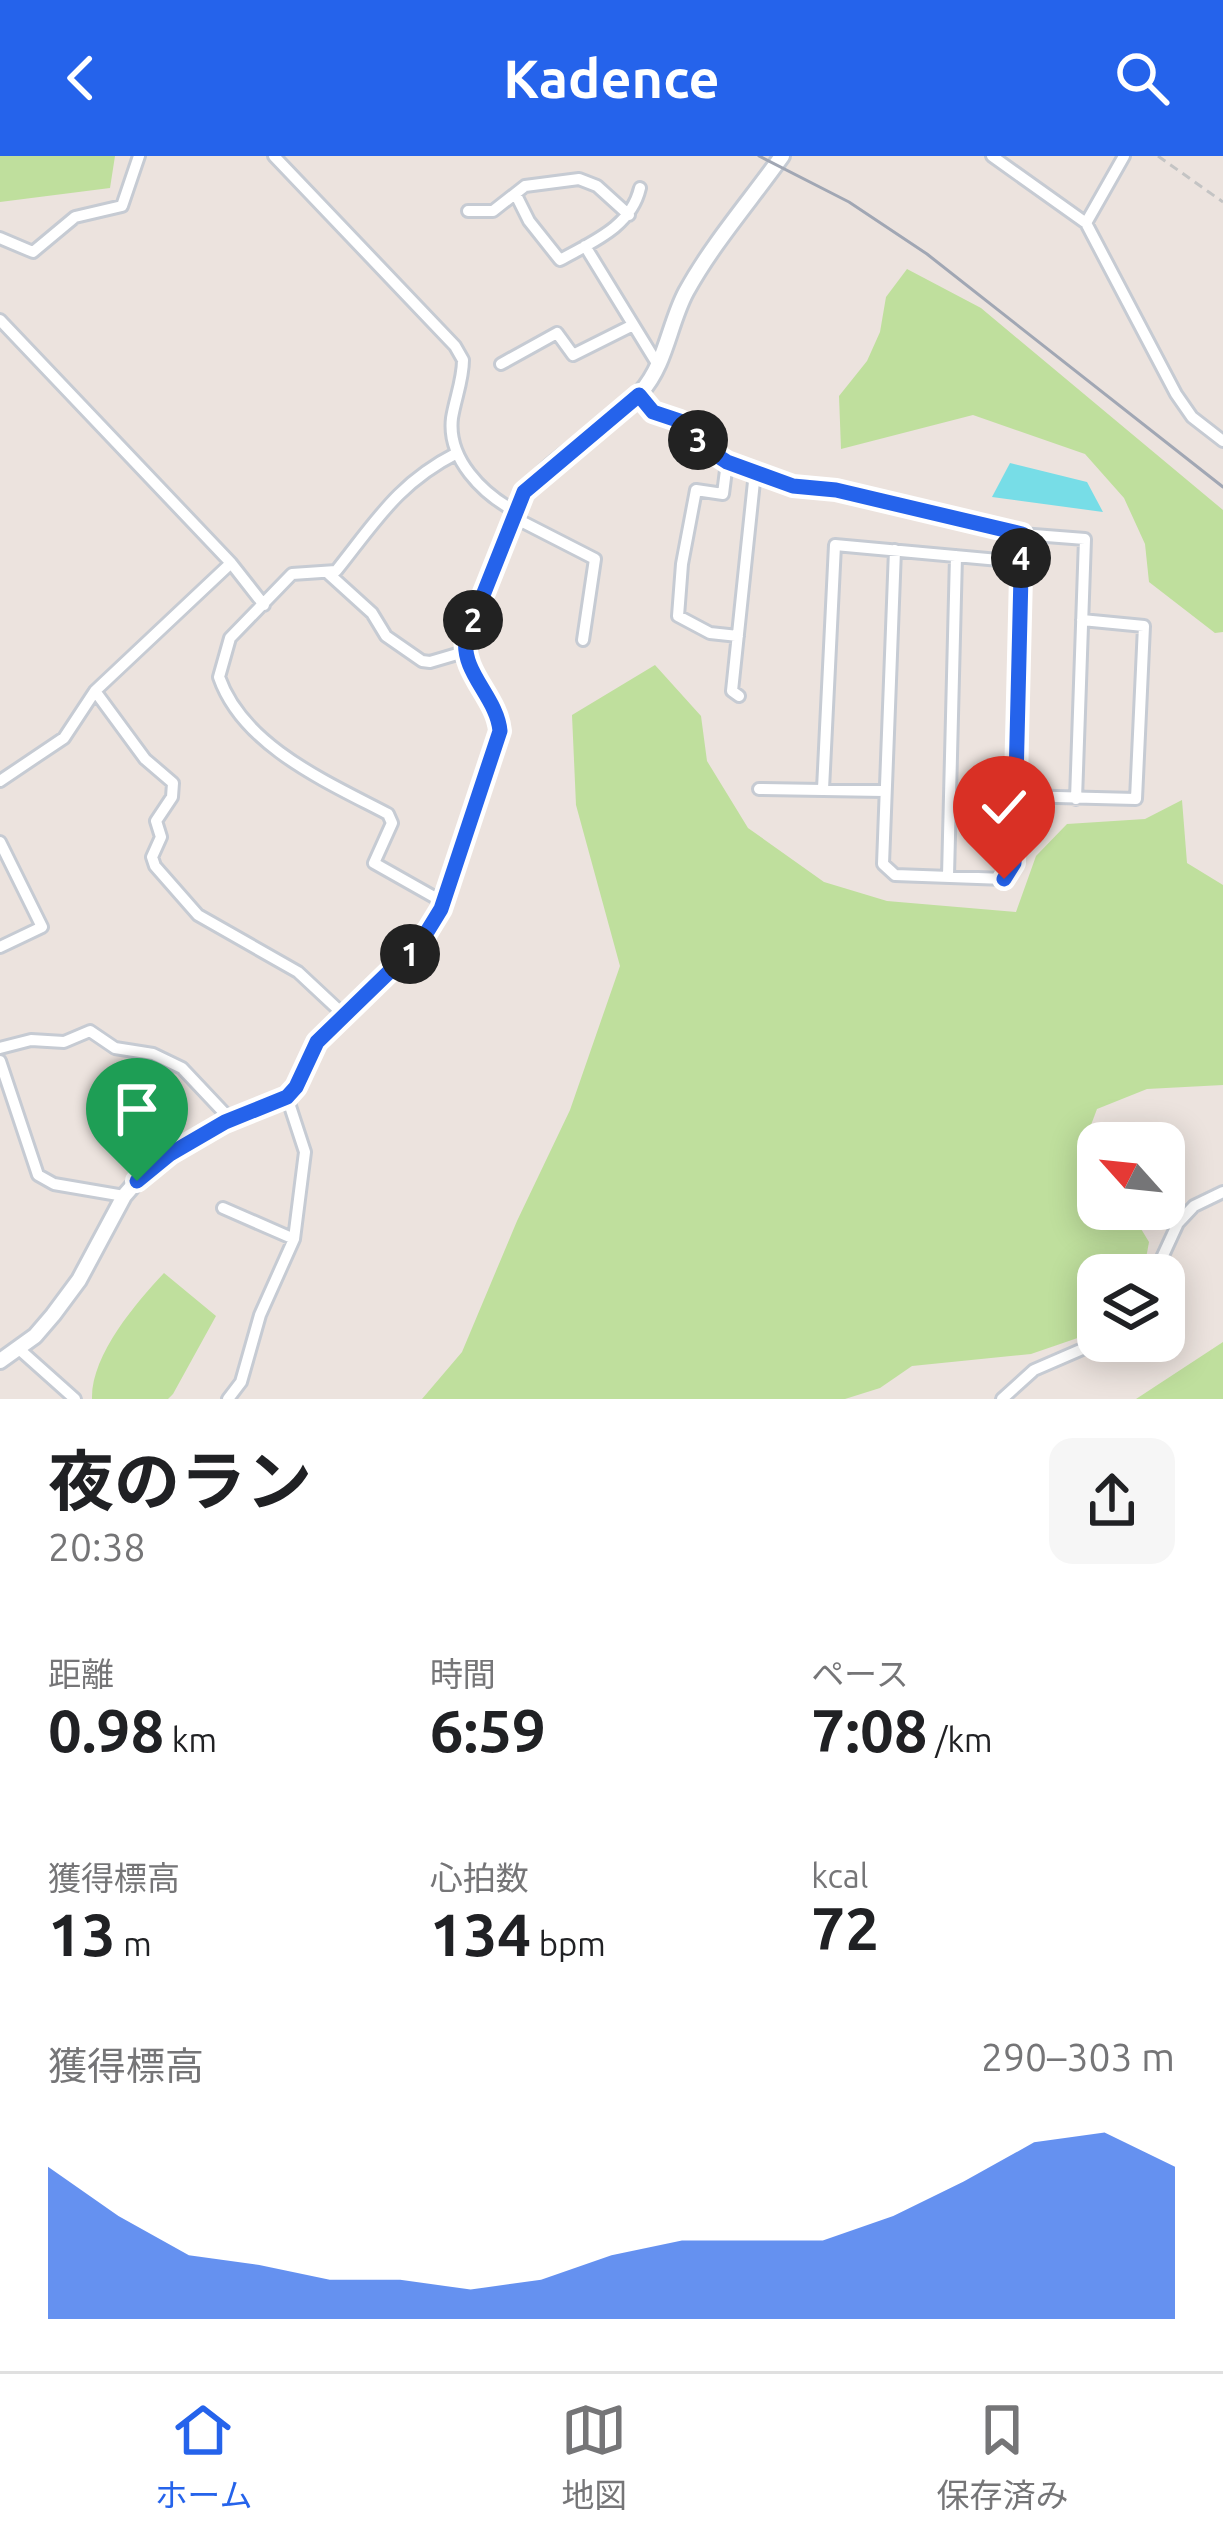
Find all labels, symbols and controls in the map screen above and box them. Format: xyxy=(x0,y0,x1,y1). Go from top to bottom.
icon: back xyxy=(48,45,114,111)
icon: search xyxy=(1109,45,1175,111)
text: Kadence xyxy=(503,48,720,108)
pin: 3 xyxy=(668,410,728,470)
text: 3 xyxy=(689,421,707,458)
pin: 4 xyxy=(991,528,1051,588)
text: 4 xyxy=(1012,539,1030,576)
pin: 2 xyxy=(443,590,503,650)
text: 2 xyxy=(464,601,482,638)
pin xyxy=(953,756,1055,879)
icon: check xyxy=(971,774,1037,840)
pin: 1 xyxy=(380,924,440,984)
text: 1 xyxy=(401,935,419,972)
pin xyxy=(86,1058,188,1181)
icon: arrive xyxy=(104,1076,170,1142)
north arrow xyxy=(1077,1122,1185,1230)
map controls xyxy=(1077,1122,1185,1362)
button: layers xyxy=(1077,1254,1185,1362)
button: share xyxy=(1049,1438,1175,1564)
text: 夜のラン xyxy=(48,1443,312,1517)
text: 20:38 xyxy=(48,1525,146,1568)
text: 距離 xyxy=(48,1655,114,1692)
text: 時間 xyxy=(430,1655,496,1692)
text: ペース xyxy=(811,1655,909,1692)
text: 0.98 xyxy=(48,1696,164,1763)
text: 6:59 xyxy=(430,1696,546,1763)
text: 7:08 xyxy=(811,1696,928,1763)
text: km xyxy=(164,1721,217,1758)
text: /km xyxy=(928,1721,993,1758)
text: kcal xyxy=(811,1857,868,1894)
text: 獲得標高 xyxy=(48,1859,180,1896)
text: 心拍数 xyxy=(430,1859,529,1896)
text: 72 xyxy=(811,1894,879,1961)
text: 13 xyxy=(48,1900,116,1967)
text: 134 xyxy=(430,1900,531,1967)
text: m xyxy=(116,1925,152,1962)
text: bpm xyxy=(531,1925,606,1962)
text: 290–303 m xyxy=(981,2035,1175,2078)
text: 獲得標高 xyxy=(48,2044,204,2087)
tab: ホーム xyxy=(154,2397,253,2517)
tab: 地図 xyxy=(561,2397,627,2517)
tab: 保存済み xyxy=(936,2397,1068,2517)

